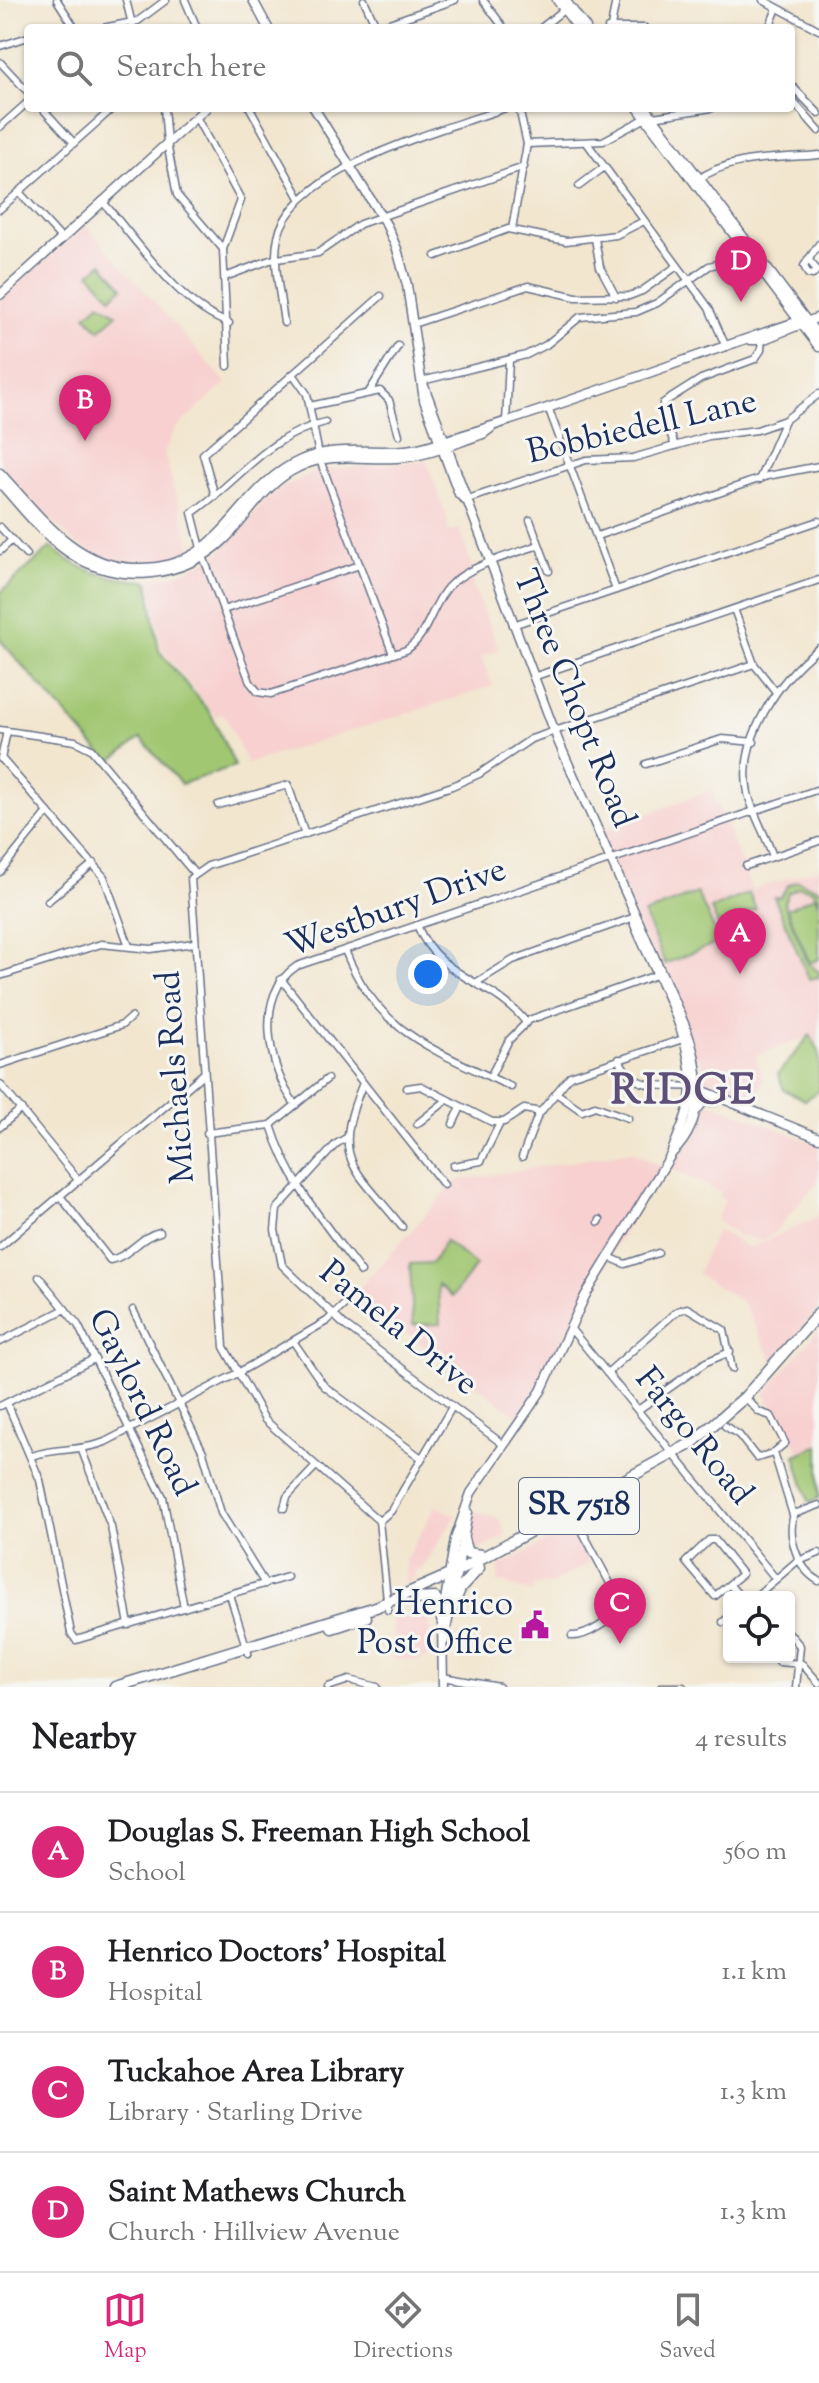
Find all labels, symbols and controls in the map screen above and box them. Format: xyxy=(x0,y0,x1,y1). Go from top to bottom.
search box xyxy=(24,24,795,112)
icon: search xyxy=(52,46,96,90)
text: Search here xyxy=(116,47,266,90)
pin: D xyxy=(715,236,767,302)
pin: B xyxy=(59,375,111,441)
street label: Bobbiedell Lane xyxy=(522,378,762,478)
street label: Three Chopt Road xyxy=(499,563,647,835)
street label: Westbury Drive xyxy=(279,846,513,972)
pin: A xyxy=(714,908,766,974)
your location xyxy=(408,954,448,994)
street label: Michaels Road xyxy=(145,969,209,1185)
district label: RIDGE xyxy=(611,1063,757,1123)
street label: Pamela Drive xyxy=(308,1250,488,1408)
street label: Gaylord Road xyxy=(74,1301,208,1505)
street label: Fargo Road xyxy=(622,1357,764,1517)
road number: SR 7518 xyxy=(519,1478,639,1534)
pin: C xyxy=(594,1578,646,1644)
place label: Henrico Post Office xyxy=(357,1581,513,1669)
map controls xyxy=(723,1591,795,1663)
button: locate xyxy=(723,1591,795,1663)
public building icon: Henrico Post Office xyxy=(520,1610,550,1640)
text: Nearby xyxy=(32,1715,137,1764)
text: 4 results xyxy=(695,1721,787,1758)
text: Douglas S. Freeman High School xyxy=(108,1812,530,1855)
text: A xyxy=(47,1834,69,1871)
text: 560 m xyxy=(724,1834,787,1871)
text: School xyxy=(108,1855,186,1892)
text: Henrico Doctors' Hospital xyxy=(108,1932,446,1975)
text: B xyxy=(50,1954,66,1991)
text: 1.1 km xyxy=(722,1954,787,1991)
text: Hospital xyxy=(108,1975,203,2012)
text: Tuckahoe Area Library xyxy=(108,2052,404,2095)
text: C xyxy=(48,2074,68,2111)
text: 1.3 km xyxy=(720,2074,787,2111)
text: Library · Starling Drive xyxy=(108,2095,363,2132)
text: Saint Mathews Church xyxy=(108,2172,406,2215)
text: D xyxy=(48,2194,68,2231)
text: 1.3 km xyxy=(720,2194,787,2231)
text: Church · Hillview Avenue xyxy=(108,2215,400,2252)
tab: Map xyxy=(103,2288,147,2368)
tab: Directions xyxy=(354,2288,453,2368)
tab: Saved xyxy=(659,2288,716,2368)

